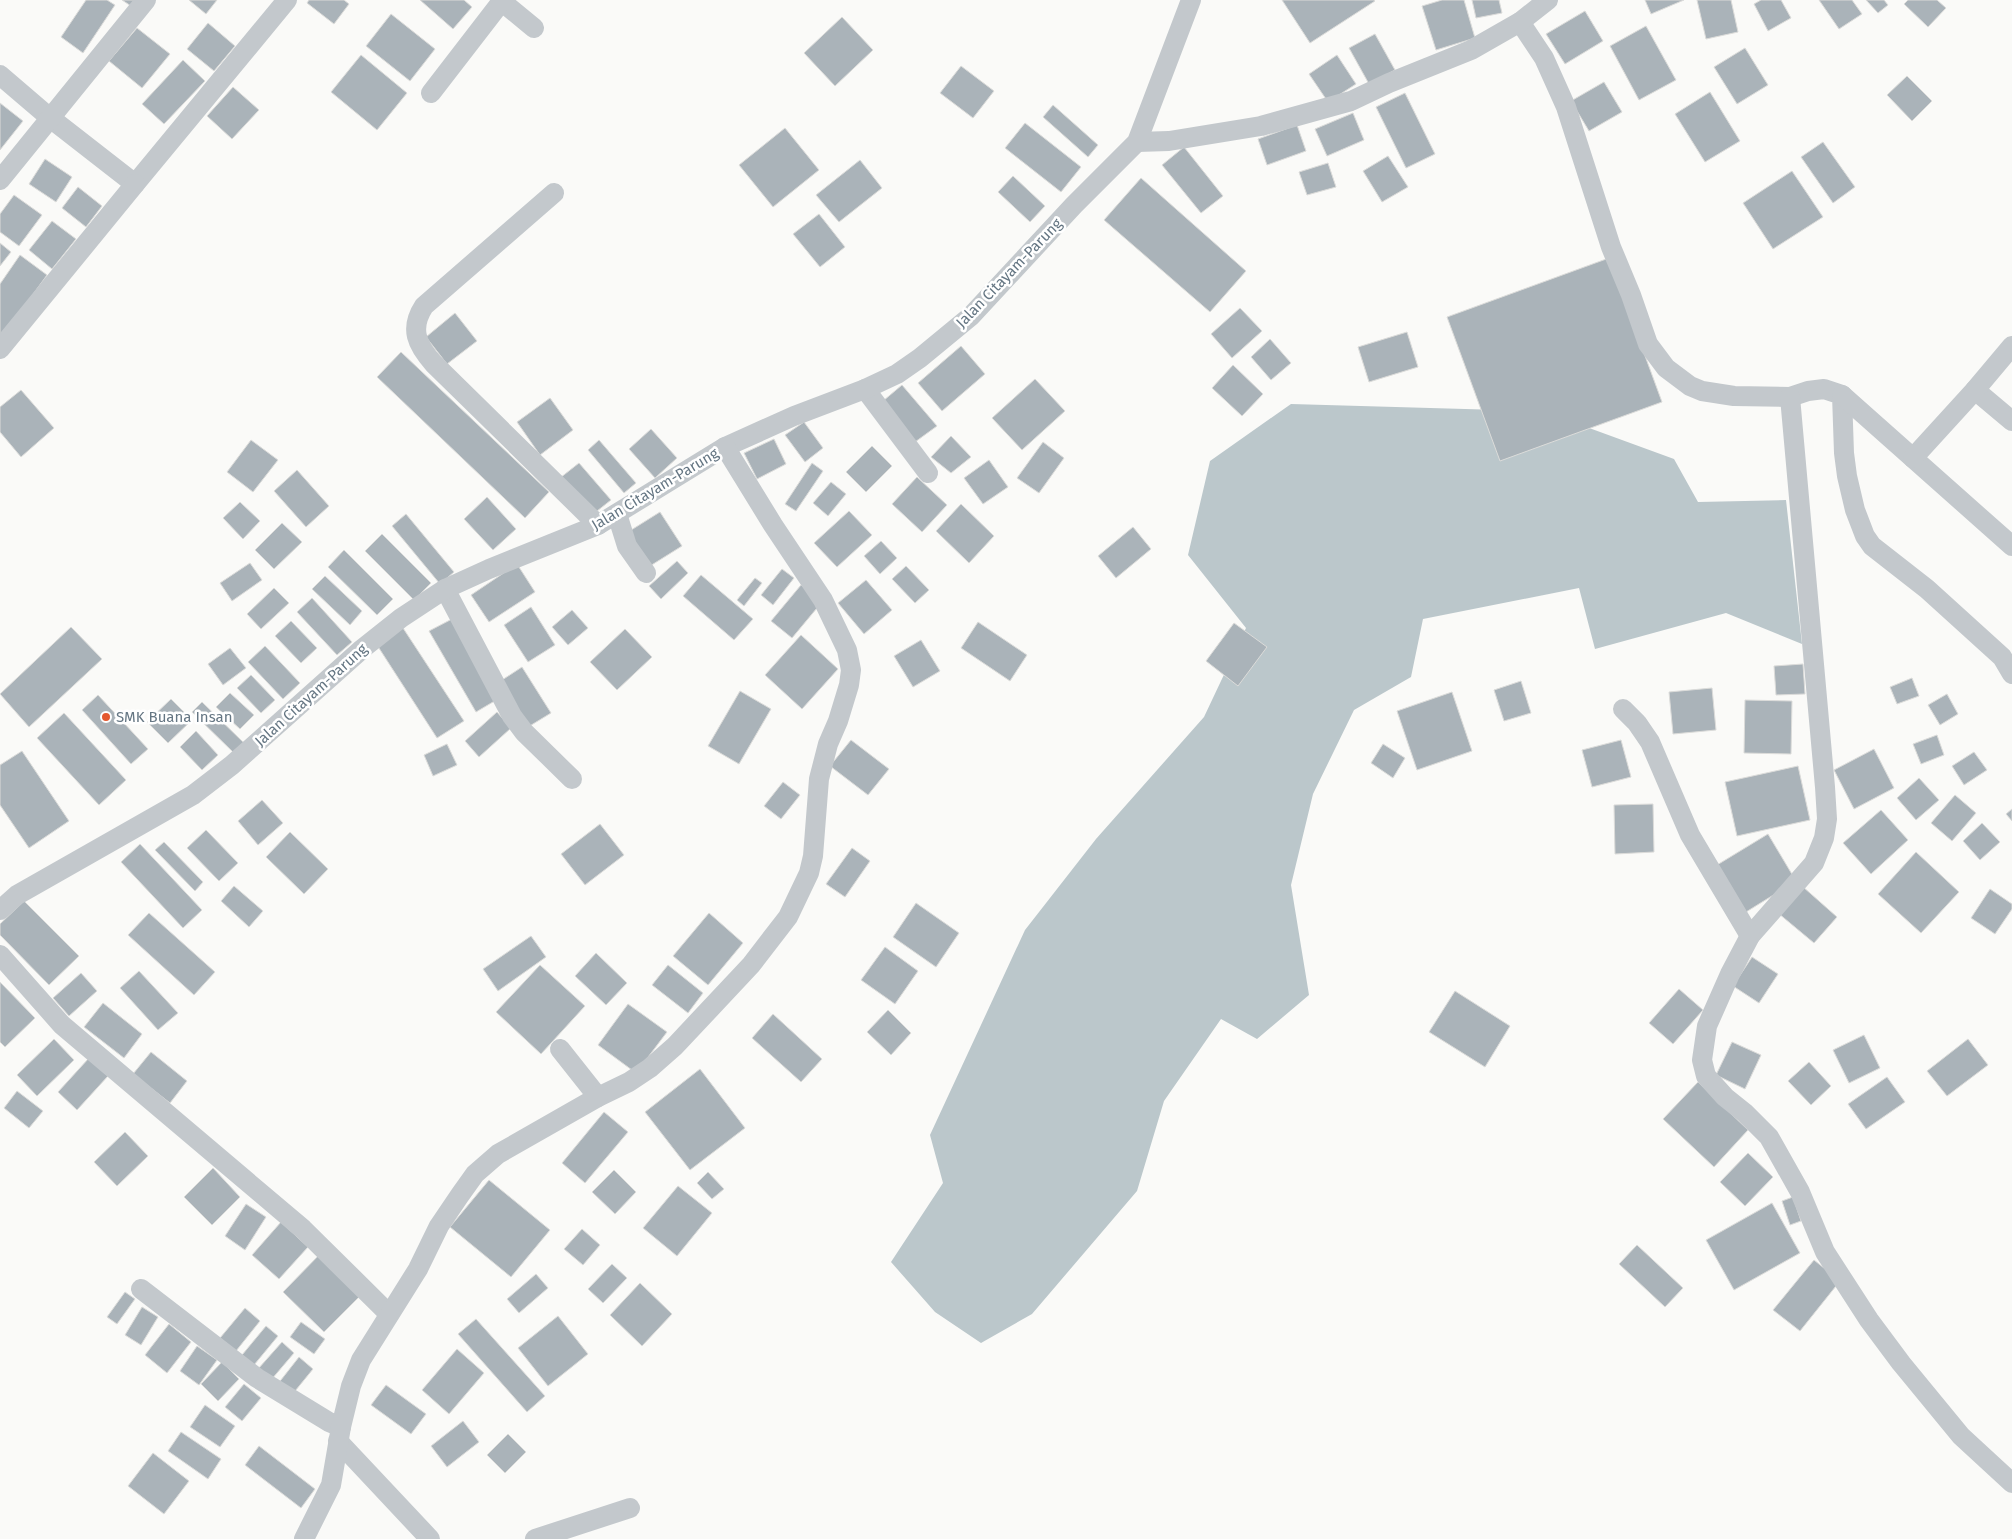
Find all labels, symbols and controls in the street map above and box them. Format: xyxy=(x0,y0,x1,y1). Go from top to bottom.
street label: Jalan Citayam-Parung xyxy=(952,214,1066,331)
street label: Jalan Citayam-Parung xyxy=(588,444,722,534)
street label: Jalan Citayam-Parung xyxy=(251,640,371,750)
place label: SMK Buana Insan xyxy=(116,708,232,726)
marker: SMK Buana Insan xyxy=(100,711,112,723)

